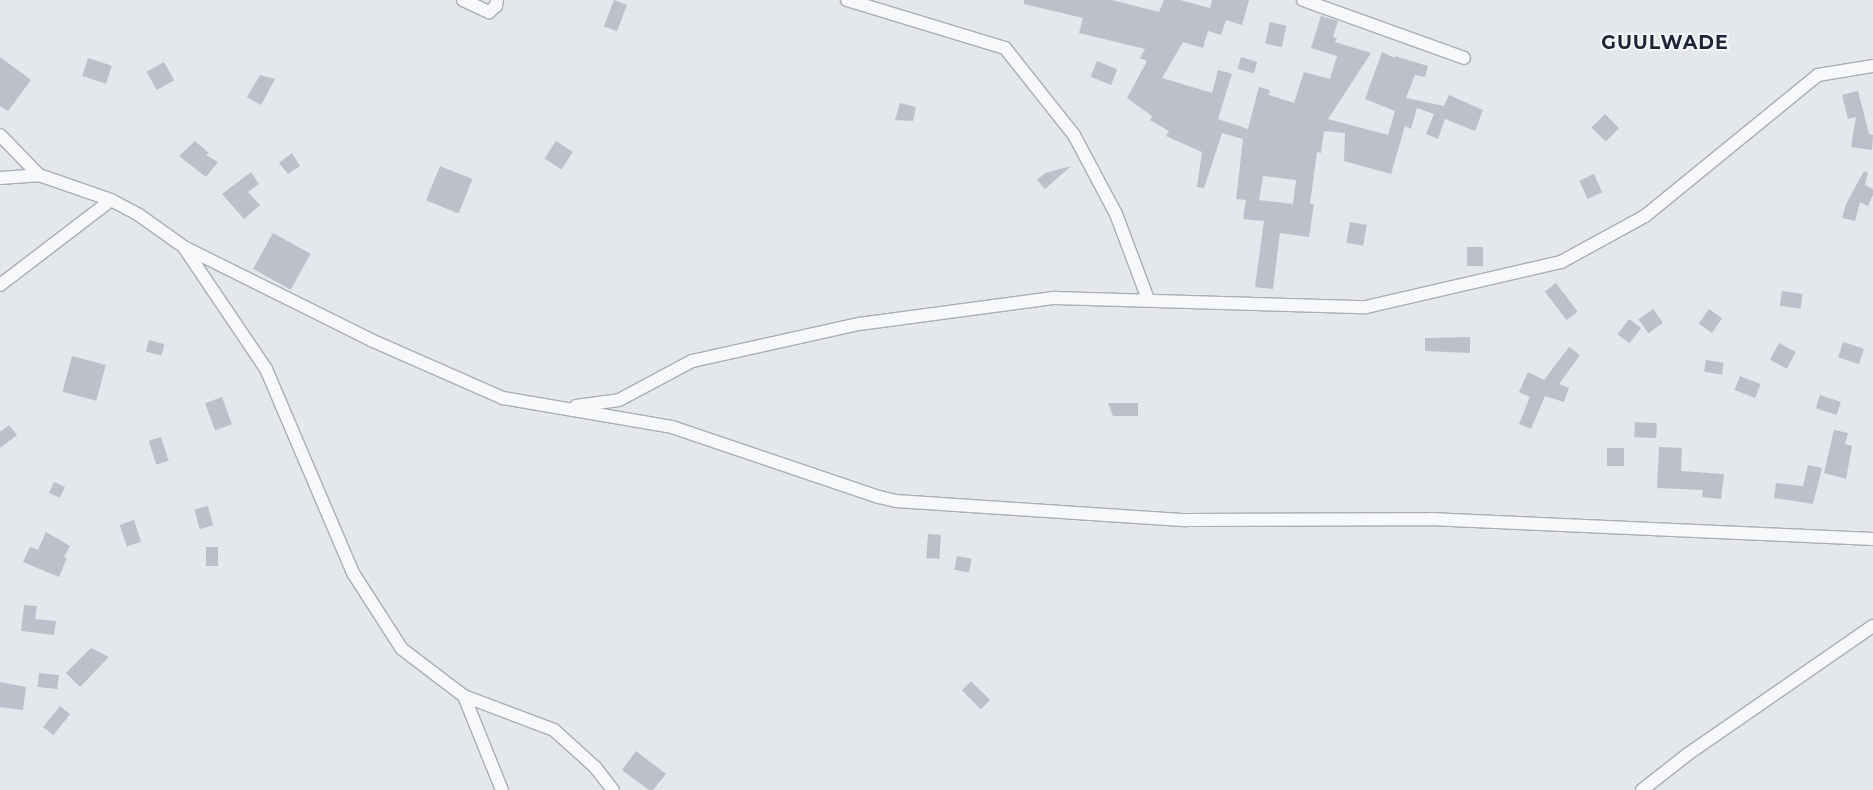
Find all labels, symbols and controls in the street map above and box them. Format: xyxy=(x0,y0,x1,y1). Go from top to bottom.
district label: GUULWADE xyxy=(1600,32,1730,54)

